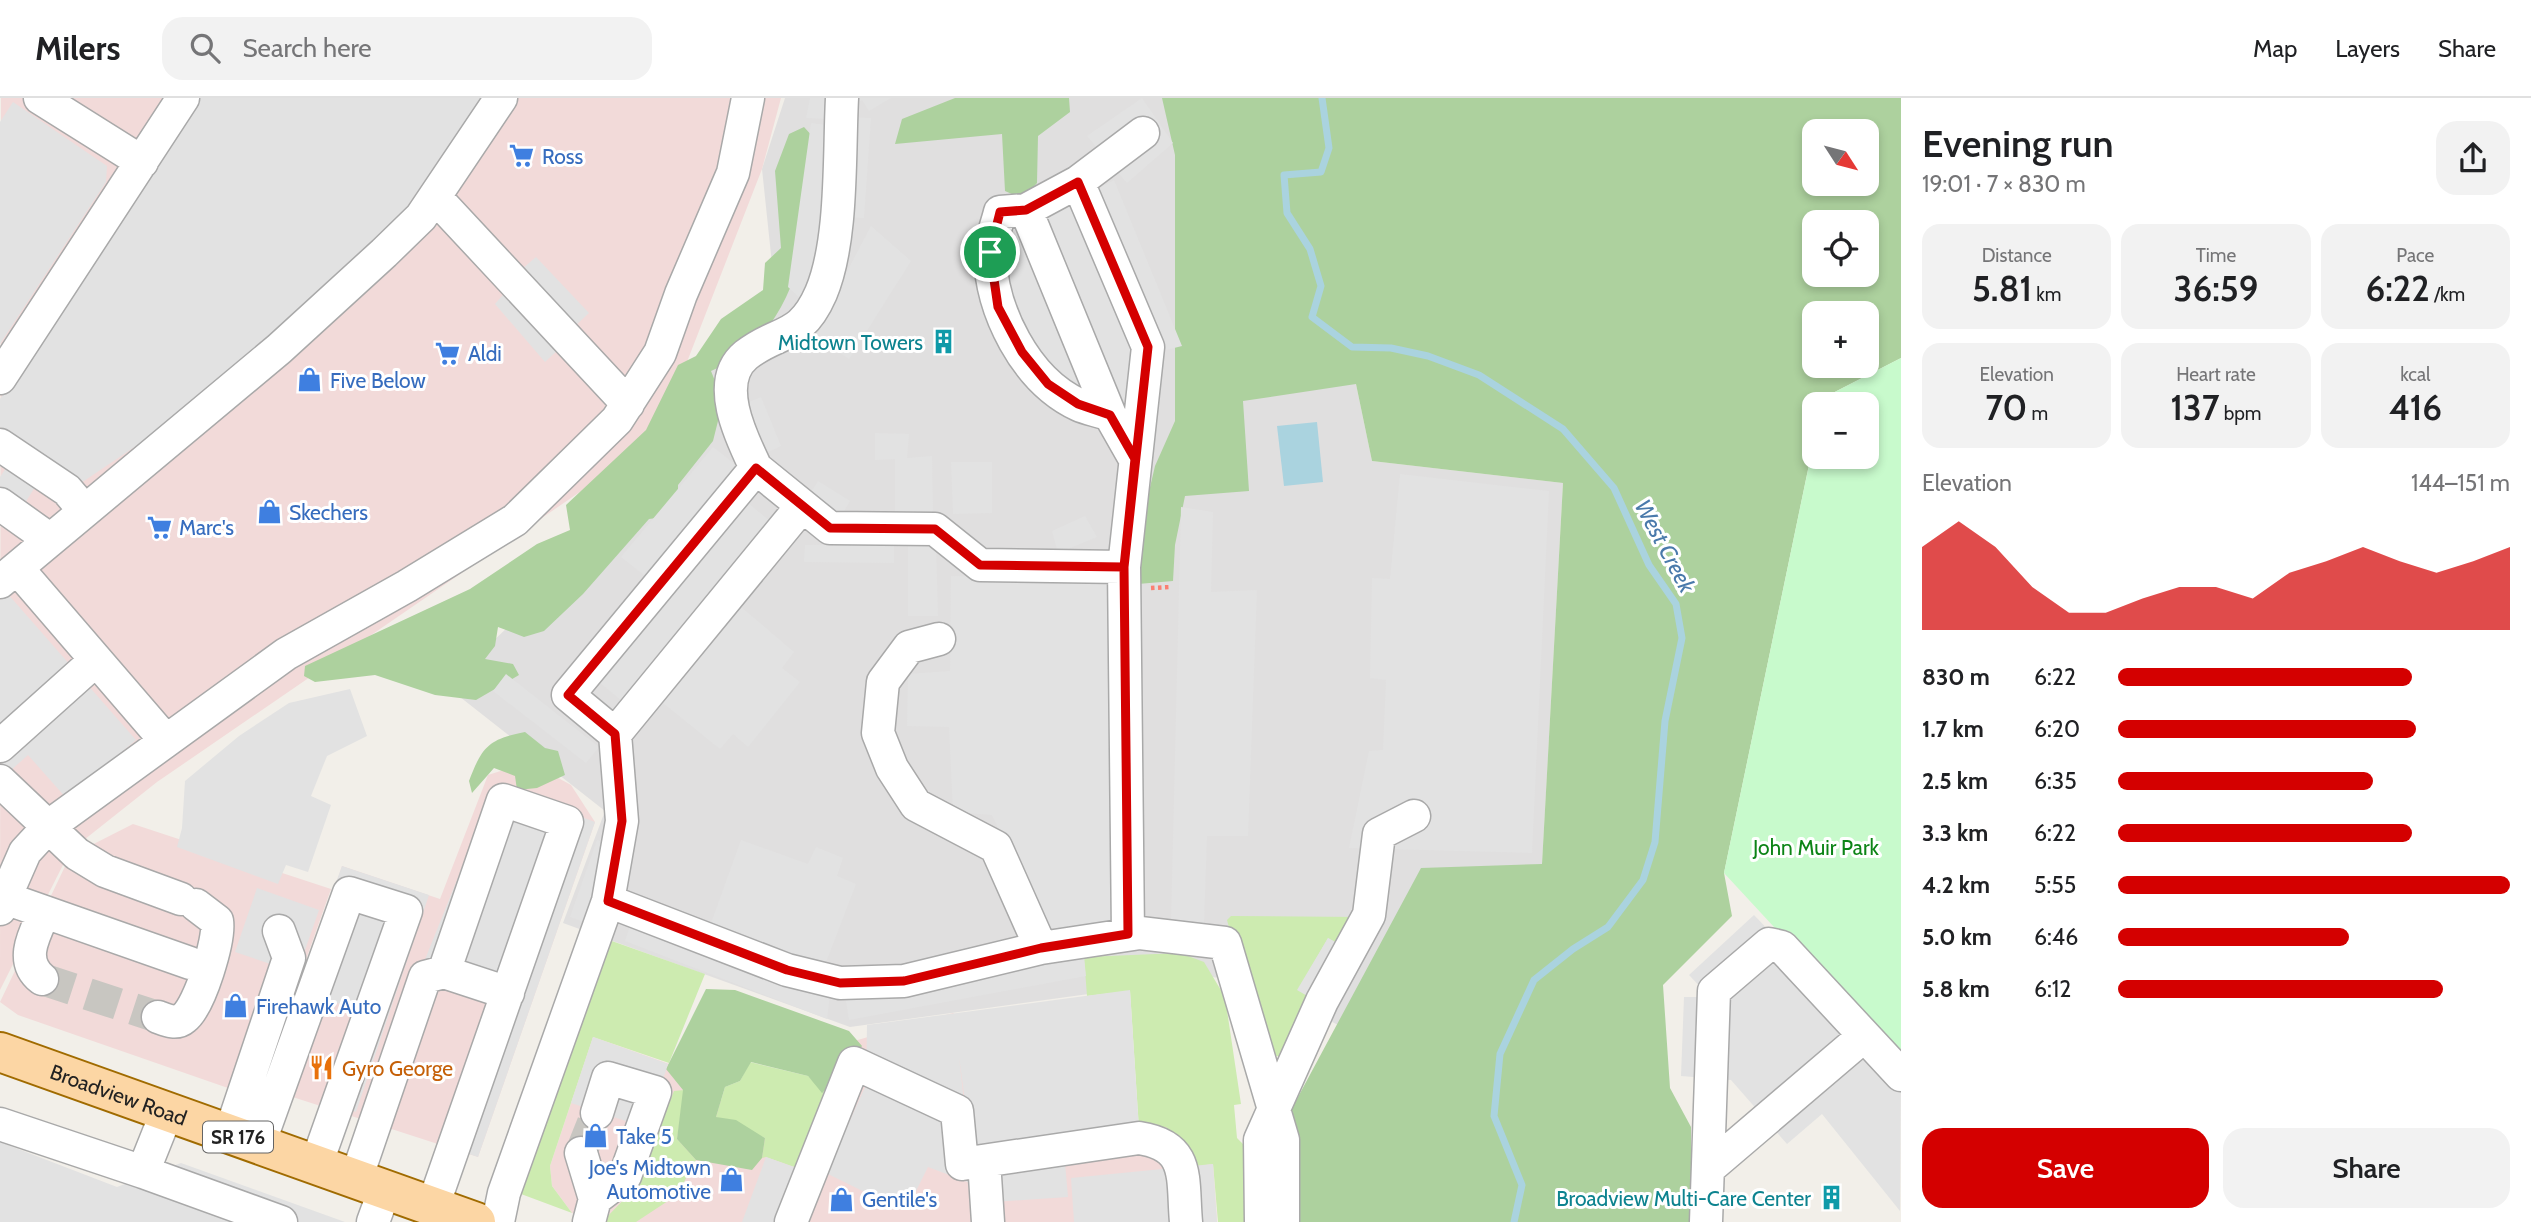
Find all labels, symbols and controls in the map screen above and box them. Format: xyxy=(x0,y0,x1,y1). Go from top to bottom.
search box xyxy=(162,17,652,80)
text: Milers xyxy=(35,28,120,68)
icon: search xyxy=(186,29,224,67)
text: Search here xyxy=(242,32,372,64)
text: Map xyxy=(2253,34,2297,63)
text: Layers xyxy=(2335,34,2400,63)
text: Share xyxy=(2438,34,2496,63)
north arrow xyxy=(1802,119,1880,196)
map controls xyxy=(1802,119,1879,469)
text: Evening run xyxy=(1922,120,2114,167)
button: share xyxy=(2436,121,2510,195)
supermarket icon: Ross xyxy=(508,142,536,170)
place label: Ross xyxy=(542,144,584,169)
text: 19:01 · 7 × 830 m xyxy=(1922,170,2086,198)
button: locate xyxy=(1802,210,1879,287)
pin xyxy=(960,222,1020,282)
icon: arrive xyxy=(971,233,1009,271)
text: Distance xyxy=(1982,244,2052,267)
text: Time xyxy=(2196,244,2236,267)
text: Pace xyxy=(2396,244,2434,267)
text: 5.81 xyxy=(1972,267,2032,310)
text: 36:59 xyxy=(2174,267,2258,310)
text: 6:22 xyxy=(2365,267,2430,310)
text: km xyxy=(2032,283,2061,306)
text: /km xyxy=(2430,283,2465,306)
button: + xyxy=(1802,301,1879,378)
building icon: Midtown Towers xyxy=(929,328,957,356)
place label: Midtown Towers xyxy=(778,330,923,355)
supermarket icon: Aldi xyxy=(434,339,462,367)
place label: Aldi xyxy=(468,341,502,366)
text: Elevation xyxy=(1980,363,2054,386)
text: Heart rate xyxy=(2176,363,2256,386)
text: kcal xyxy=(2400,363,2430,386)
shop icon: Five Below xyxy=(296,366,324,394)
place label: Five Below xyxy=(330,368,426,393)
text: 70 xyxy=(1985,386,2027,429)
text: 137 xyxy=(2170,386,2219,429)
text: 416 xyxy=(2389,386,2442,429)
button: − xyxy=(1802,392,1879,469)
text: m xyxy=(2027,402,2048,425)
text: bpm xyxy=(2219,402,2262,425)
text: Elevation xyxy=(1922,469,2012,497)
text: 144–151 m xyxy=(2411,469,2510,497)
water label: West Creek xyxy=(1629,495,1702,598)
shop icon: Skechers xyxy=(255,498,283,526)
place label: Skechers xyxy=(289,500,368,525)
supermarket icon: Marc's xyxy=(145,513,173,541)
place label: Marc's xyxy=(179,515,234,540)
text: 830 m xyxy=(1922,663,1990,691)
text: 6:22 xyxy=(2034,663,2076,691)
text: 1.7 km xyxy=(1922,715,1984,743)
text: 6:20 xyxy=(2034,715,2080,743)
text: 2.5 km xyxy=(1922,767,1988,795)
text: 6:35 xyxy=(2034,767,2077,795)
text: 3.3 km xyxy=(1922,819,1988,847)
text: 6:22 xyxy=(2034,819,2076,847)
park label: John Muir Park xyxy=(1752,835,1880,860)
text: 4.2 km xyxy=(1922,871,1990,899)
text: 5:55 xyxy=(2034,871,2076,899)
text: 5.0 km xyxy=(1922,923,1992,951)
text: 6:46 xyxy=(2034,923,2078,951)
text: 5.8 km xyxy=(1922,975,1990,1003)
text: 6:12 xyxy=(2034,975,2071,1003)
shop icon: Firehawk Auto xyxy=(222,992,250,1020)
place label: Firehawk Auto xyxy=(256,994,381,1019)
restaurant icon: Gyro George xyxy=(308,1054,336,1082)
place label: Gyro George xyxy=(342,1056,453,1081)
street label: Broadview Road xyxy=(47,1059,190,1130)
road number: SR 176 xyxy=(203,1121,273,1152)
shop icon: Take 5 xyxy=(582,1122,610,1150)
place label: Take 5 xyxy=(616,1124,672,1149)
button: Save xyxy=(1922,1128,2209,1208)
button: Share xyxy=(2223,1128,2510,1208)
place label: Joe's Midtown Automotive xyxy=(588,1155,711,1204)
shop icon: Joe's Midtown Automotive xyxy=(717,1165,745,1193)
building icon: Broadview Multi-Care Center xyxy=(1817,1184,1845,1212)
shop icon: Gentile's xyxy=(828,1185,856,1213)
place label: Broadview Multi-Care Center xyxy=(1556,1186,1811,1211)
place label: Gentile's xyxy=(862,1187,938,1212)

